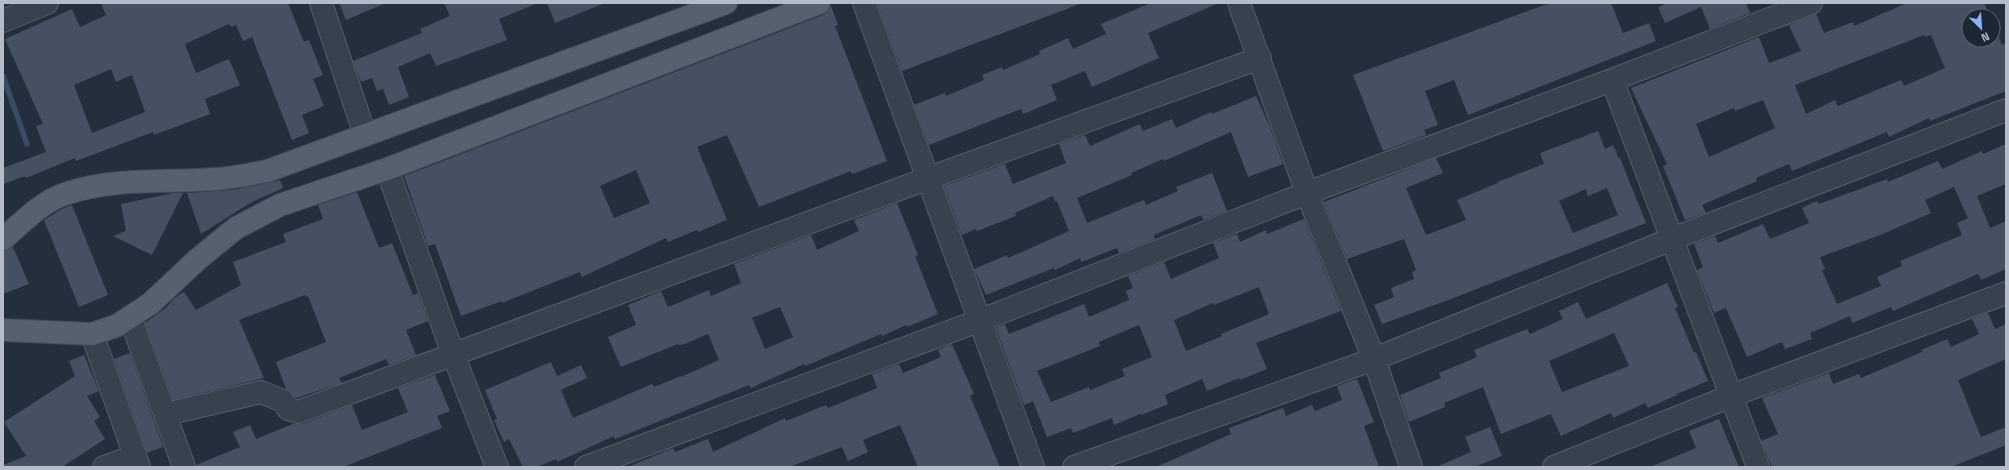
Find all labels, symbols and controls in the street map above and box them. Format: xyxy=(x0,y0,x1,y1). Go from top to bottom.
north arrow xyxy=(1961,8,2001,48)
text: N xyxy=(1979,29,1992,45)

